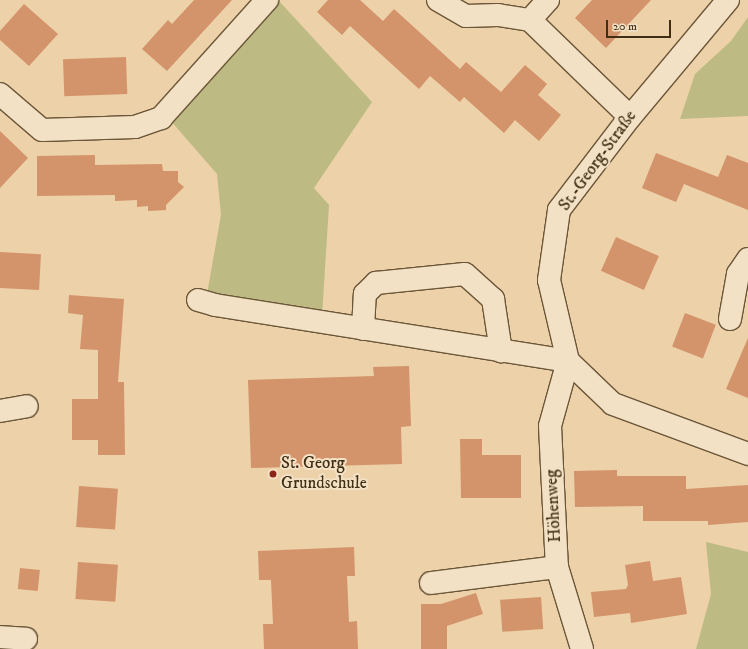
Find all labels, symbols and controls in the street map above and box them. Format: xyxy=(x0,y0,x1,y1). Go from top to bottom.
scale bar xyxy=(608,12,673,38)
text: 20 m xyxy=(613,19,637,34)
street label: St.-Georg-Straße xyxy=(555,107,641,215)
place label: St. Georg Grundschule xyxy=(281,454,367,494)
marker: St. Georg Grundschule xyxy=(268,469,278,479)
street label: Höhenweg xyxy=(542,469,566,543)

